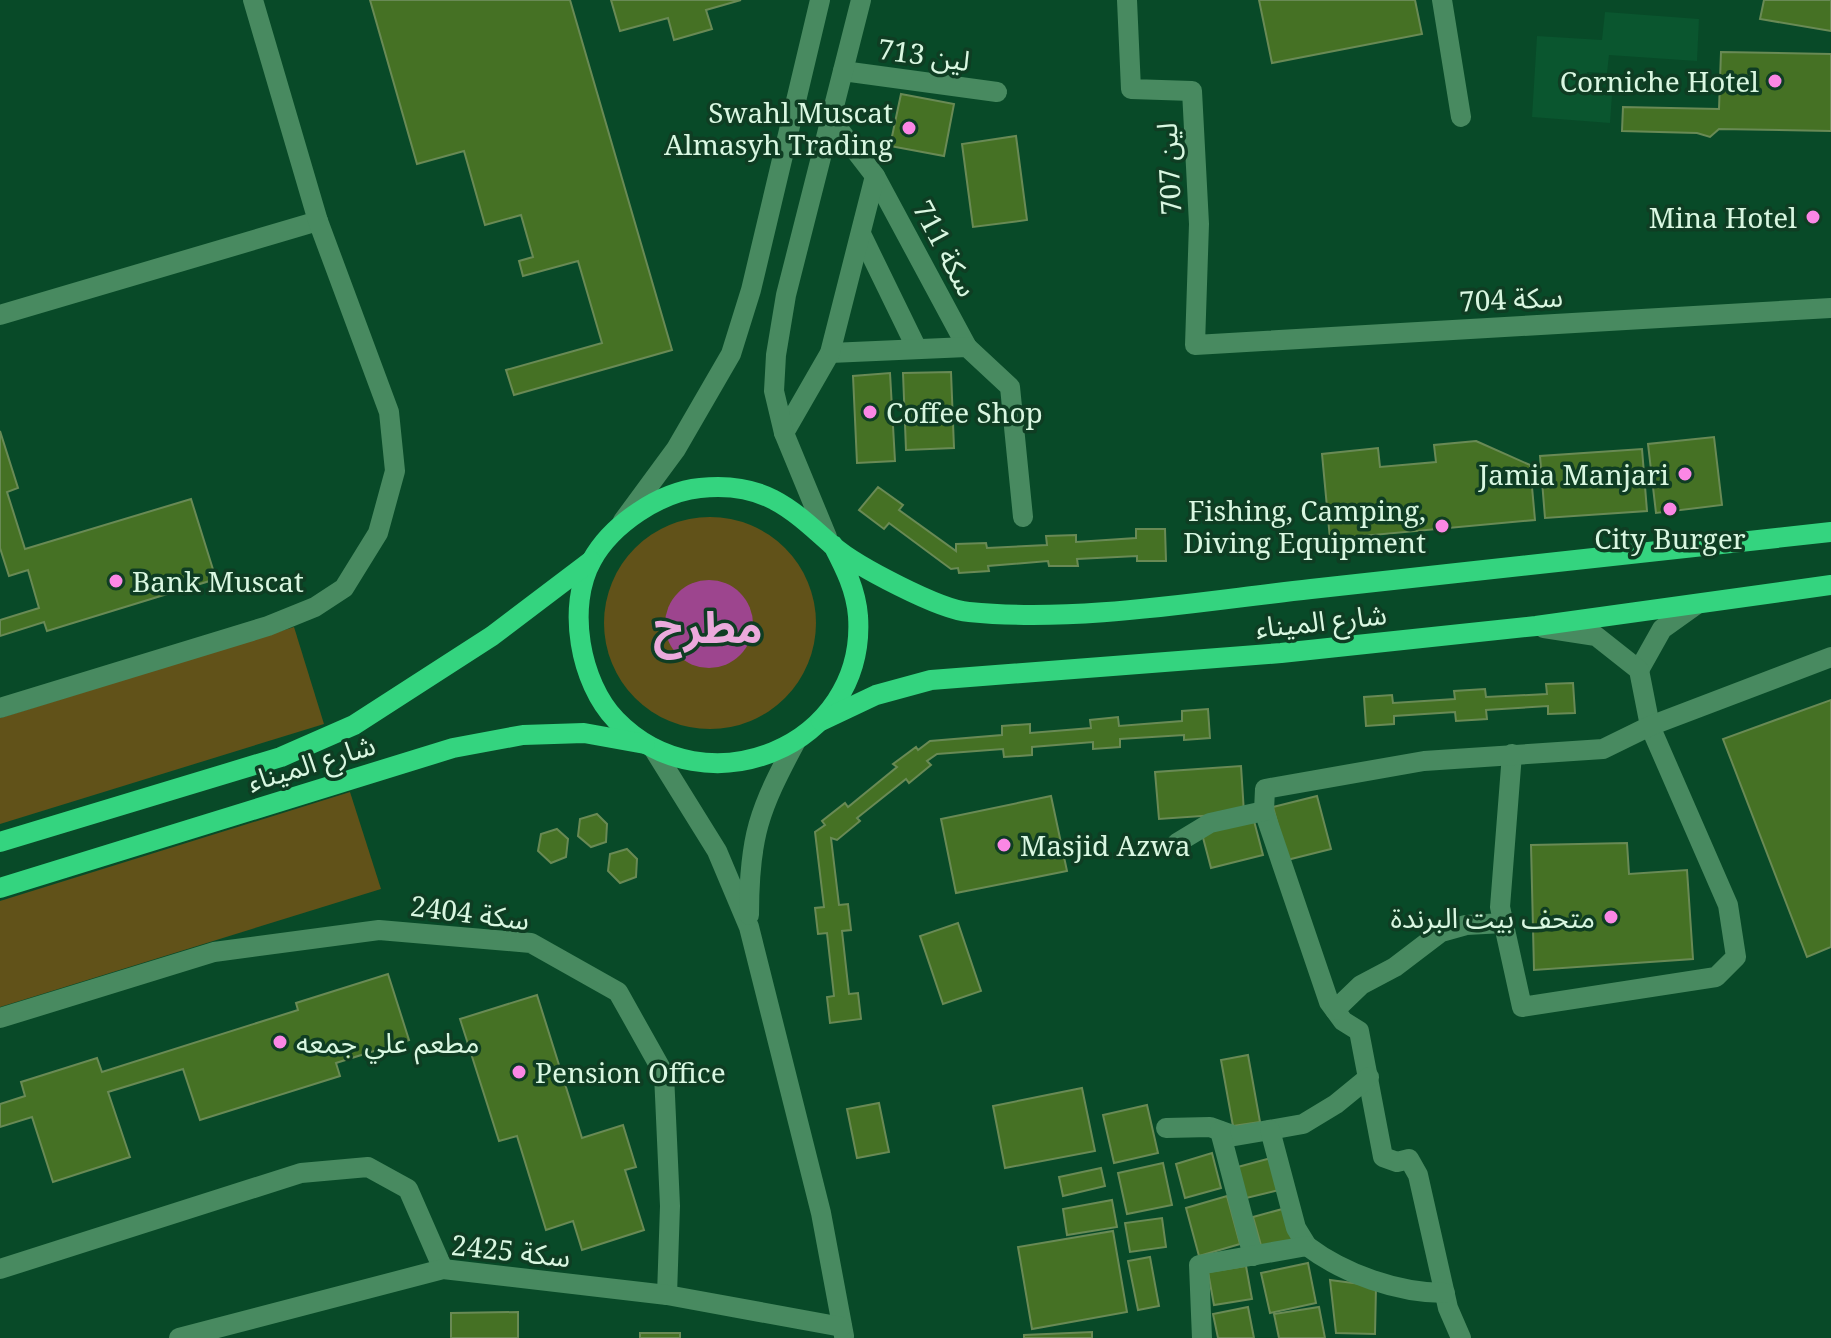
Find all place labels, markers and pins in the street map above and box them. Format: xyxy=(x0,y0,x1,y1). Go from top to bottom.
place label: Corniche Hotel xyxy=(1560,62,1759,100)
marker: Corniche Hotel xyxy=(1766,72,1784,90)
place label: Swahl Muscat Almasyh Trading xyxy=(664,93,893,163)
marker: Swahl Muscat Almasyh Trading xyxy=(900,119,918,137)
place label: Mina Hotel xyxy=(1649,198,1797,236)
marker: Mina Hotel xyxy=(1804,208,1822,226)
place label: Coffee Shop xyxy=(886,393,1043,431)
marker: Coffee Shop xyxy=(861,403,879,421)
place label: Jamia Manjari xyxy=(1477,455,1669,493)
marker: Jamia Manjari xyxy=(1676,465,1694,483)
place label: Fishing, Camping, Diving Equipment xyxy=(1183,491,1426,561)
marker: City Burger xyxy=(1661,500,1679,518)
marker: Fishing, Camping, Diving Equipment xyxy=(1433,517,1451,535)
place label: City Burger xyxy=(1594,519,1746,557)
place label: Bank Muscat xyxy=(132,562,304,600)
marker: Bank Muscat xyxy=(107,572,125,590)
place label: Masjid Azwa xyxy=(1020,826,1190,864)
marker: Masjid Azwa xyxy=(995,836,1013,854)
place label: متحف بيت البرندة xyxy=(1391,898,1595,936)
marker: متحف بيت البرندة xyxy=(1602,908,1620,926)
place label: مطعم علي جمعه xyxy=(296,1023,479,1065)
marker: مطعم علي جمعه xyxy=(271,1033,289,1051)
place label: Pension Office xyxy=(535,1053,726,1091)
marker: Pension Office xyxy=(510,1063,528,1081)

